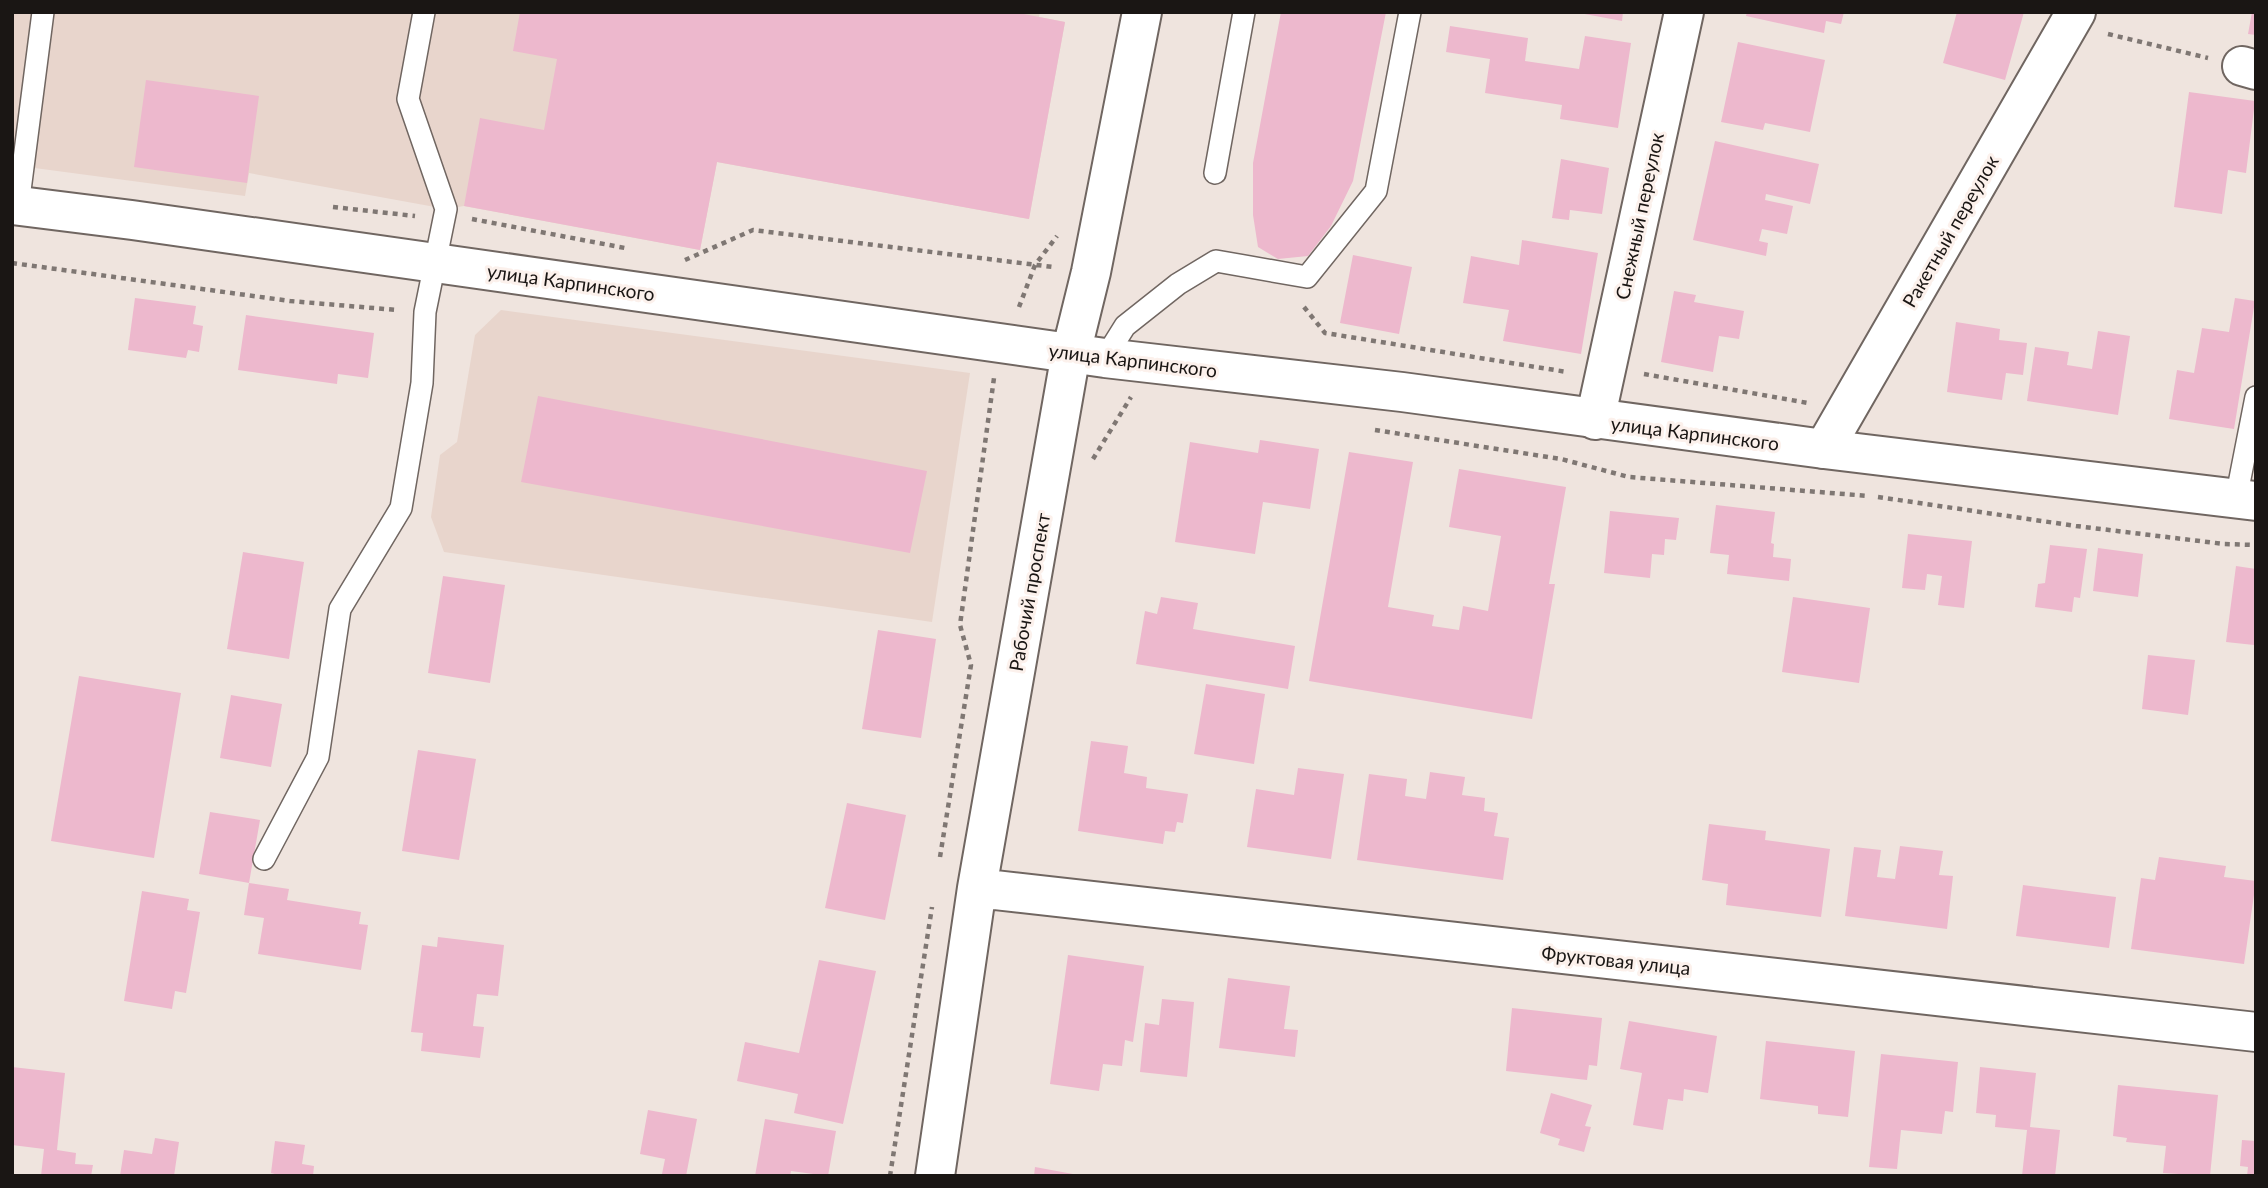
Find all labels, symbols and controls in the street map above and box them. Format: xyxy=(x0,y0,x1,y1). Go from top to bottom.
street label: Снежный переулок xyxy=(1610,130,1668,302)
street label: Ракетный переулок xyxy=(1897,151,2003,311)
street label: улица Карпинского xyxy=(486,259,656,305)
street label: улица Карпинского xyxy=(1048,338,1218,382)
street label: улица Карпинского xyxy=(1610,411,1780,455)
street label: Рабочий проспект xyxy=(1004,511,1054,673)
street label: Фруктовая улица xyxy=(1540,941,1692,979)

